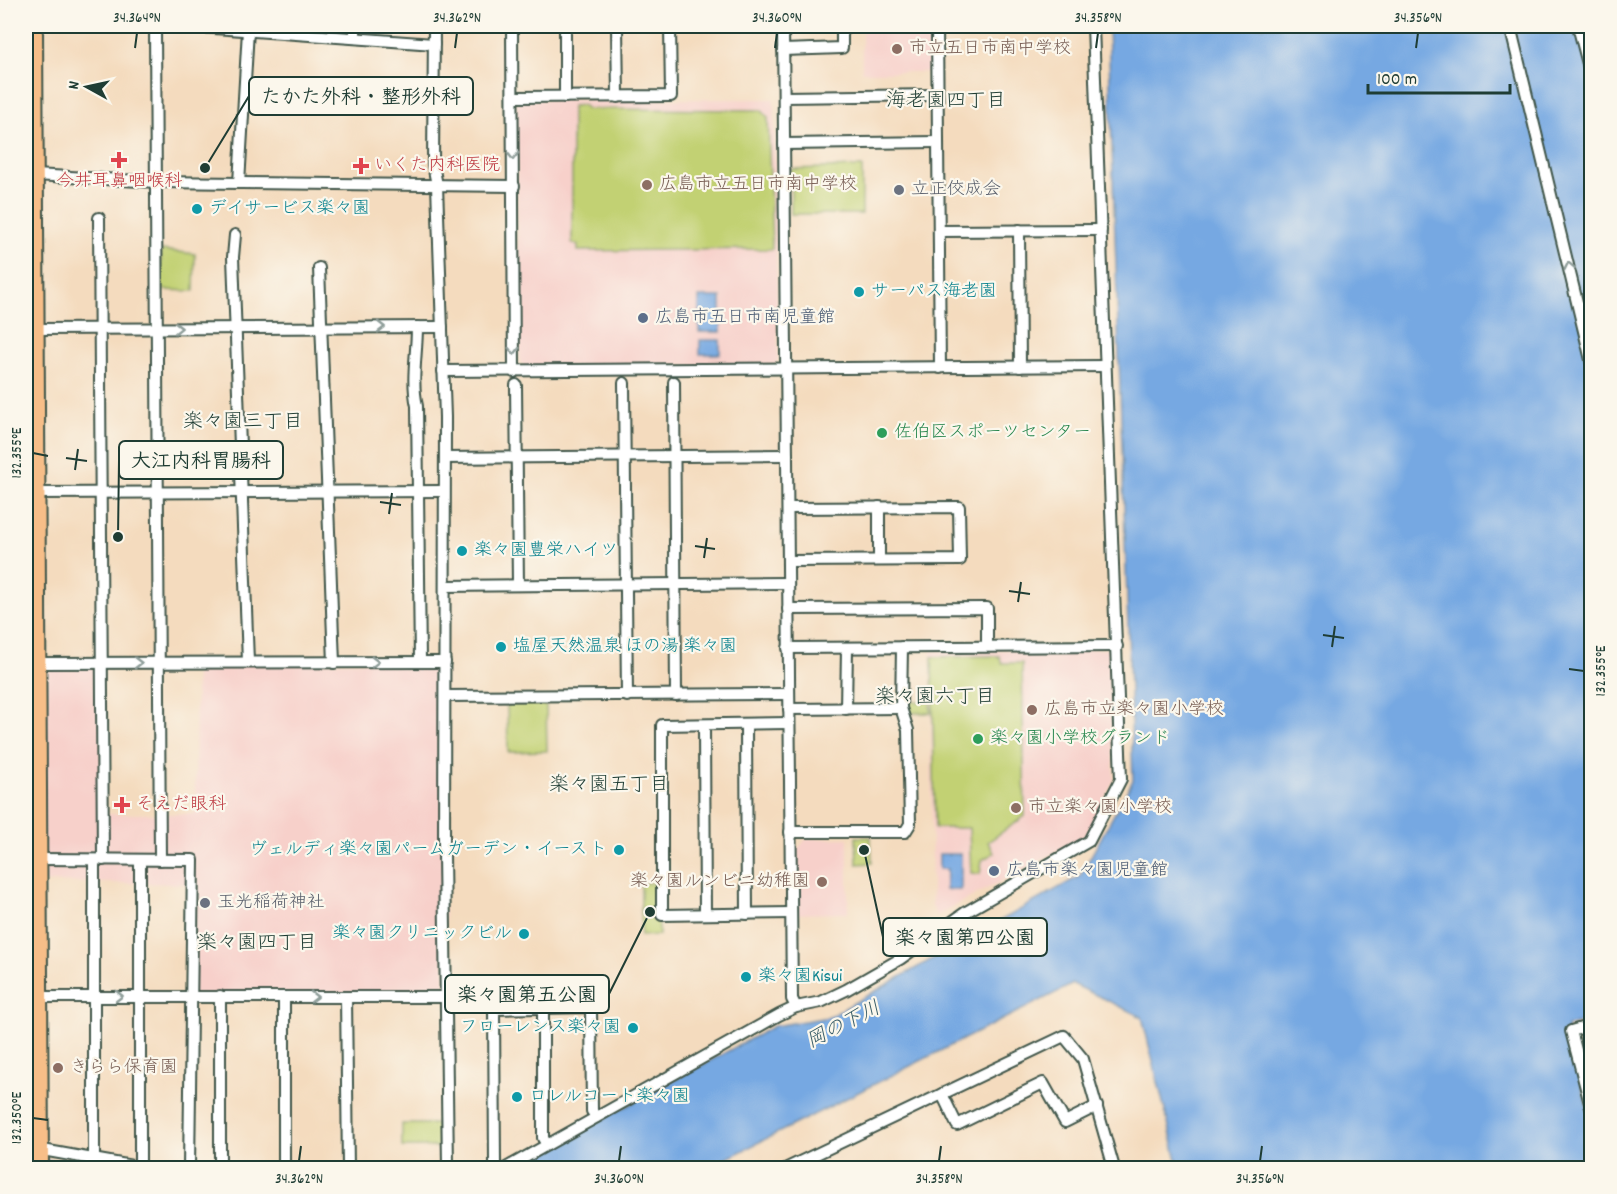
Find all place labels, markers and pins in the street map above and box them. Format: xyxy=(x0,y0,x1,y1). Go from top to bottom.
place label: 市立五日市南中学校 xyxy=(909,37,1071,62)
marker: 市立五日市南中学校 xyxy=(890,42,904,56)
callout: たかた外科・整形外科 xyxy=(249,77,473,115)
marker: 今井耳鼻咽喉科 xyxy=(110,151,128,169)
place label: いくた内科医院 xyxy=(374,154,500,179)
marker: いくた内科医院 xyxy=(352,157,370,175)
place label: 今井耳鼻咽喉科 xyxy=(56,170,182,195)
place label: 広島市立五日市南中学校 xyxy=(659,173,857,198)
marker: 広島市立五日市南中学校 xyxy=(640,178,654,192)
place label: 立正佼成会 xyxy=(911,178,1001,203)
marker: 立正佼成会 xyxy=(892,183,906,197)
place label: デイサービス楽々園 xyxy=(209,197,370,222)
marker: デイサービス楽々園 xyxy=(190,202,204,216)
place label: サーパス海老園 xyxy=(871,280,997,305)
marker: サーパス海老園 xyxy=(852,285,866,299)
place label: 広島市五日市南児童館 xyxy=(655,306,835,331)
marker: 広島市五日市南児童館 xyxy=(636,311,650,325)
place label: 佐伯区スポーツセンター xyxy=(894,421,1091,446)
marker: 佐伯区スポーツセンター xyxy=(875,426,889,440)
callout: 大江内科胃腸科 xyxy=(119,441,283,479)
place label: 楽々園豊栄ハイツ xyxy=(474,539,618,564)
marker: 楽々園豊栄ハイツ xyxy=(455,544,469,558)
place label: 塩屋天然温泉 ほの湯 楽々園 xyxy=(513,635,737,660)
marker: 塩屋天然温泉 ほの湯 楽々園 xyxy=(494,640,508,654)
place label: 広島市立楽々園小学校 xyxy=(1044,698,1224,723)
marker: 広島市立楽々園小学校 xyxy=(1025,703,1039,717)
place label: 楽々園小学校グランド xyxy=(990,727,1170,752)
marker: 楽々園小学校グランド xyxy=(971,732,985,746)
place label: そえだ眼科 xyxy=(136,793,226,818)
marker: そえだ眼科 xyxy=(113,796,131,814)
place label: 市立楽々園小学校 xyxy=(1028,796,1172,821)
marker: 市立楽々園小学校 xyxy=(1009,801,1023,815)
place label: ヴェルディ楽々園パームガーデン・イースト xyxy=(249,838,607,863)
marker: ヴェルディ楽々園パームガーデン・イースト xyxy=(612,843,626,857)
place label: 広島市楽々園児童館 xyxy=(1006,859,1168,884)
marker: 広島市楽々園児童館 xyxy=(987,864,1001,878)
place label: 楽々園ルンビニ幼稚園 xyxy=(630,870,810,895)
marker: 楽々園ルンビニ幼稚園 xyxy=(815,875,829,889)
place label: 玉光稲荷神社 xyxy=(217,891,325,916)
marker: 玉光稲荷神社 xyxy=(198,896,212,910)
callout: 楽々園第四公園 xyxy=(883,918,1047,956)
place label: 楽々園クリニックビル xyxy=(332,922,512,947)
marker: 楽々園クリニックビル xyxy=(517,927,531,941)
place label: 楽々園Kisui xyxy=(758,965,842,990)
marker: 楽々園Kisui xyxy=(739,970,753,984)
callout: 楽々園第五公園 xyxy=(445,975,609,1013)
place label: フローレンス楽々園 xyxy=(460,1016,621,1041)
marker: フローレンス楽々園 xyxy=(626,1021,640,1035)
place label: きらら保育園 xyxy=(70,1056,178,1081)
marker: きらら保育園 xyxy=(51,1061,65,1075)
place label: ロレルコート楽々園 xyxy=(529,1085,690,1110)
marker: ロレルコート楽々園 xyxy=(510,1090,524,1104)

